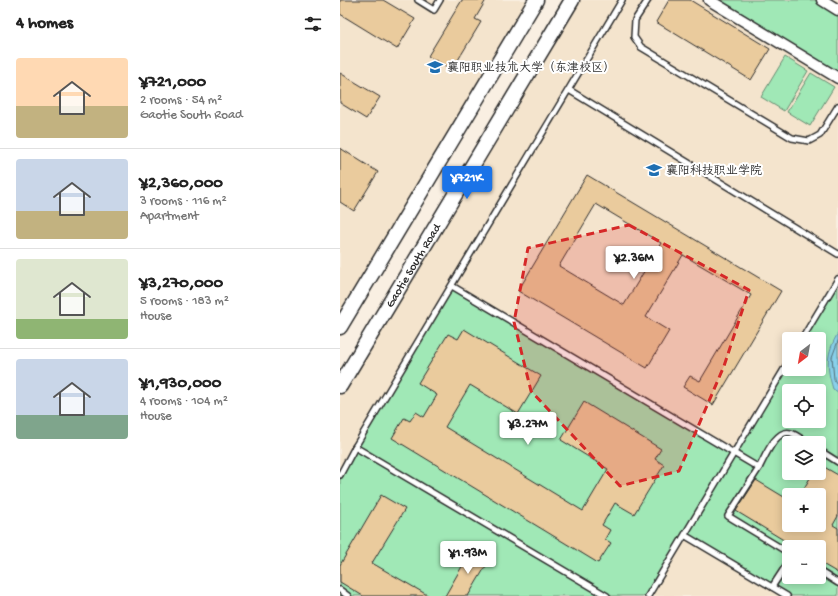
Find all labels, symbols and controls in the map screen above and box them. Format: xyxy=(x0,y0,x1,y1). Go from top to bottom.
icon: filters xyxy=(302,13,324,35)
text: 4 homes xyxy=(16,14,73,34)
school or university icon: 襄阳职业技术大学（东津校区） xyxy=(426,58,444,76)
place label: 襄阳职业技术大学（东津校区） xyxy=(447,61,615,76)
text: ¥721,000 xyxy=(140,73,206,93)
icon: home xyxy=(48,74,96,122)
text: 2 rooms · 54 m² xyxy=(140,93,222,108)
text: Gaotie South Road xyxy=(140,108,243,123)
school or university icon: 襄阳科技职业学院 xyxy=(645,161,663,179)
place label: 襄阳科技职业学院 xyxy=(666,163,762,179)
pin: ¥721K xyxy=(439,166,495,200)
text: ¥721K xyxy=(451,171,483,186)
text: ¥2,360,000 xyxy=(140,174,223,194)
icon: home xyxy=(48,175,96,223)
text: 3 rooms · 116 m² xyxy=(140,194,227,209)
text: Apartment xyxy=(140,209,199,224)
street label: Gaotie South Road xyxy=(384,221,445,310)
pin: ¥2.36M xyxy=(601,246,667,280)
text: ¥2.36M xyxy=(615,251,653,266)
text: ¥3,270,000 xyxy=(140,274,223,294)
icon: home xyxy=(48,275,96,323)
text: 5 rooms · 183 m² xyxy=(140,294,229,309)
text: House xyxy=(140,309,172,324)
north arrow xyxy=(782,332,826,376)
map controls xyxy=(782,332,826,584)
text: ¥1,930,000 xyxy=(140,374,221,394)
icon: home xyxy=(48,375,96,423)
button: locate xyxy=(782,384,826,428)
text: 4 rooms · 104 m² xyxy=(140,394,228,409)
text: House xyxy=(140,409,172,424)
pin: ¥3.27M xyxy=(495,412,561,446)
text: ¥3.27M xyxy=(508,417,548,432)
button: layers xyxy=(782,436,826,480)
button: + xyxy=(782,488,826,532)
button: − xyxy=(782,540,826,584)
pin: ¥1.93M xyxy=(435,541,501,575)
text: ¥1.93M xyxy=(449,546,487,561)

